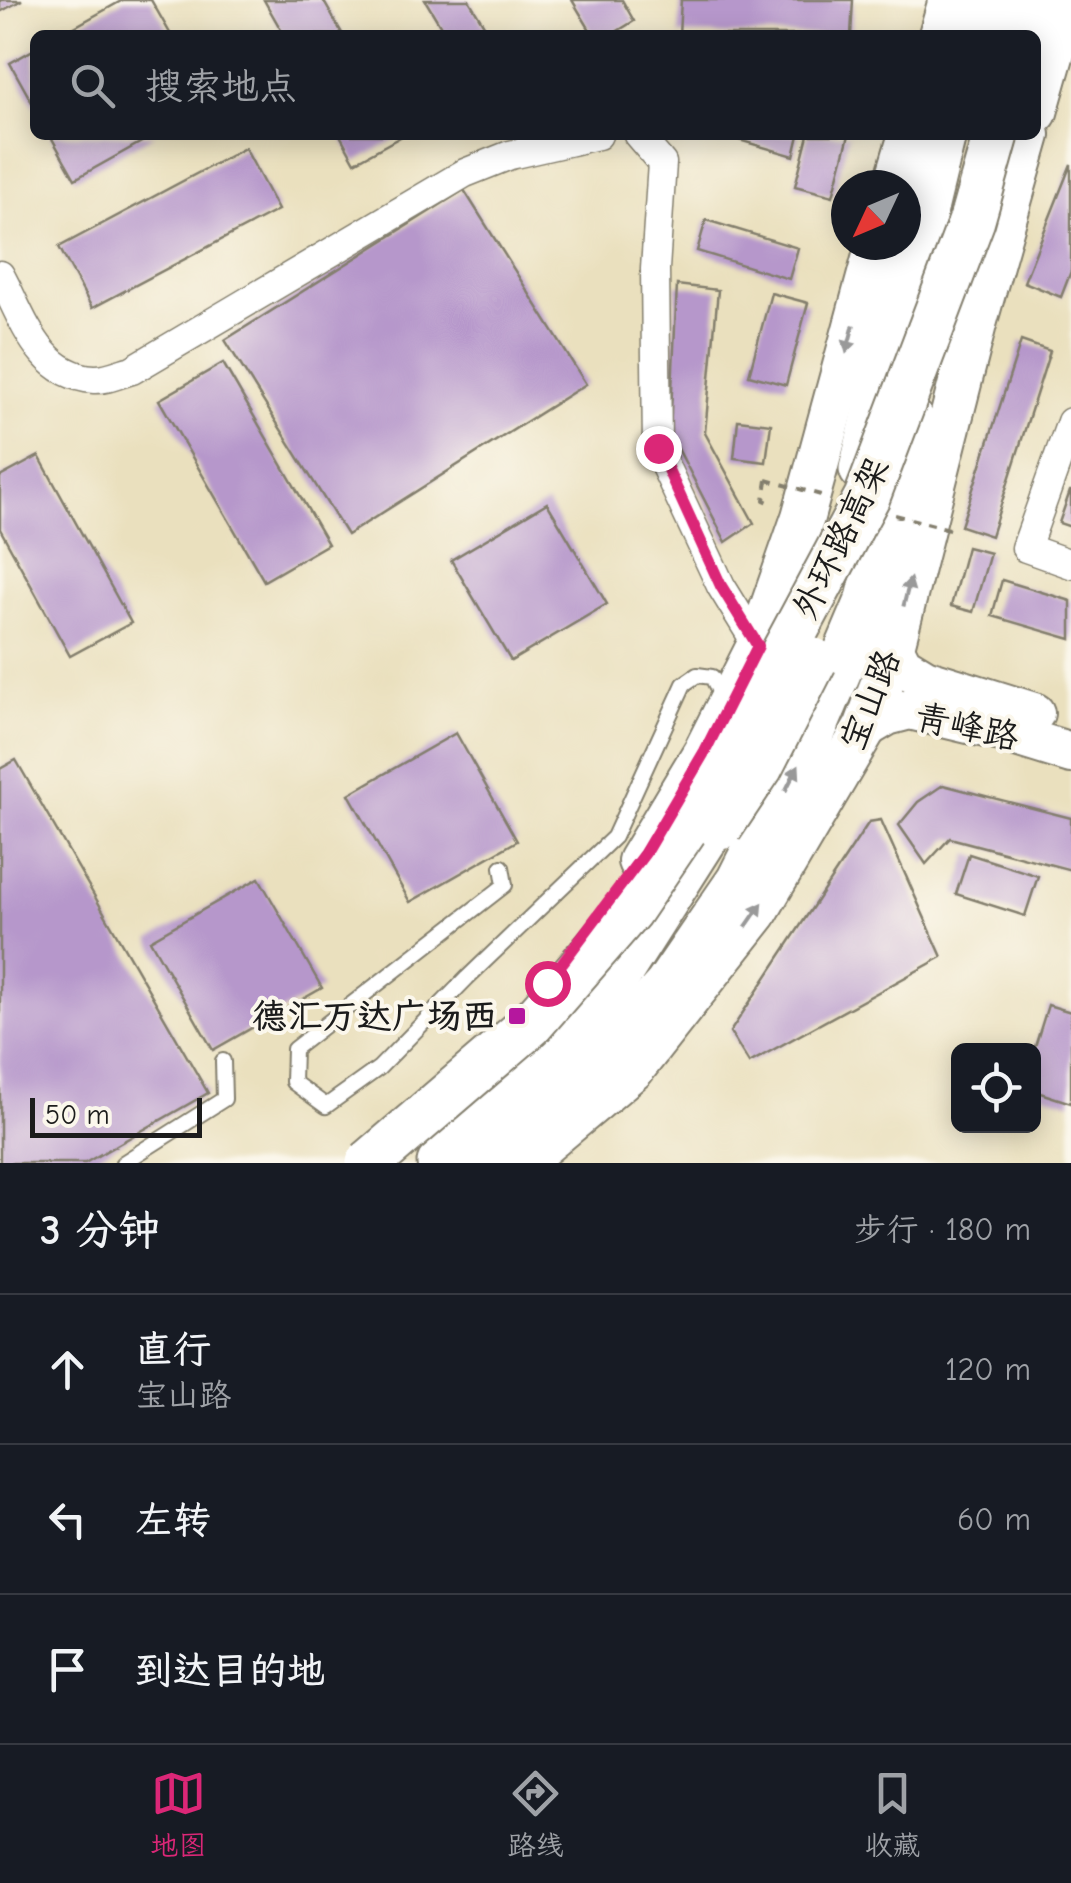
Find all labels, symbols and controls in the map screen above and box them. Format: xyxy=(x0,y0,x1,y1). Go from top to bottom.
search box xyxy=(30,30,1041,140)
icon: search xyxy=(65,58,120,113)
text: 搜索地点 xyxy=(145,65,297,109)
north arrow xyxy=(831,170,921,260)
one-way arrow xyxy=(842,324,858,355)
route end xyxy=(636,426,682,472)
street label: 外环路高架 xyxy=(784,450,898,626)
one-way arrow xyxy=(900,576,915,607)
street label: 宝山路 xyxy=(831,644,909,756)
street label: 青峰路 xyxy=(911,696,1023,758)
one-way arrow xyxy=(783,763,800,792)
one-way arrow xyxy=(744,901,763,928)
route start xyxy=(525,961,571,1007)
place label: 德汇万达广场西 xyxy=(252,996,497,1037)
marker: 德汇万达广场西 xyxy=(506,1005,528,1027)
map controls xyxy=(951,1043,1041,1133)
button: locate xyxy=(951,1043,1041,1133)
scale bar xyxy=(30,1093,202,1138)
text: 50 m xyxy=(45,1099,110,1131)
text: 3 分钟 xyxy=(40,1206,160,1255)
text: 步行 · 180 m xyxy=(854,1211,1031,1248)
text: 直行 xyxy=(135,1328,211,1372)
icon: ahead xyxy=(40,1342,95,1397)
text: 120 m xyxy=(945,1351,1031,1388)
text: 宝山路 xyxy=(135,1377,231,1414)
icon: left xyxy=(40,1492,95,1547)
text: 左转 xyxy=(135,1499,211,1543)
text: 60 m xyxy=(957,1501,1031,1538)
icon: arrive xyxy=(40,1642,95,1697)
text: 到达目的地 xyxy=(135,1649,325,1693)
tab: 地图 xyxy=(150,1766,207,1863)
tab: 路线 xyxy=(507,1766,564,1863)
tab: 收藏 xyxy=(864,1766,921,1863)

